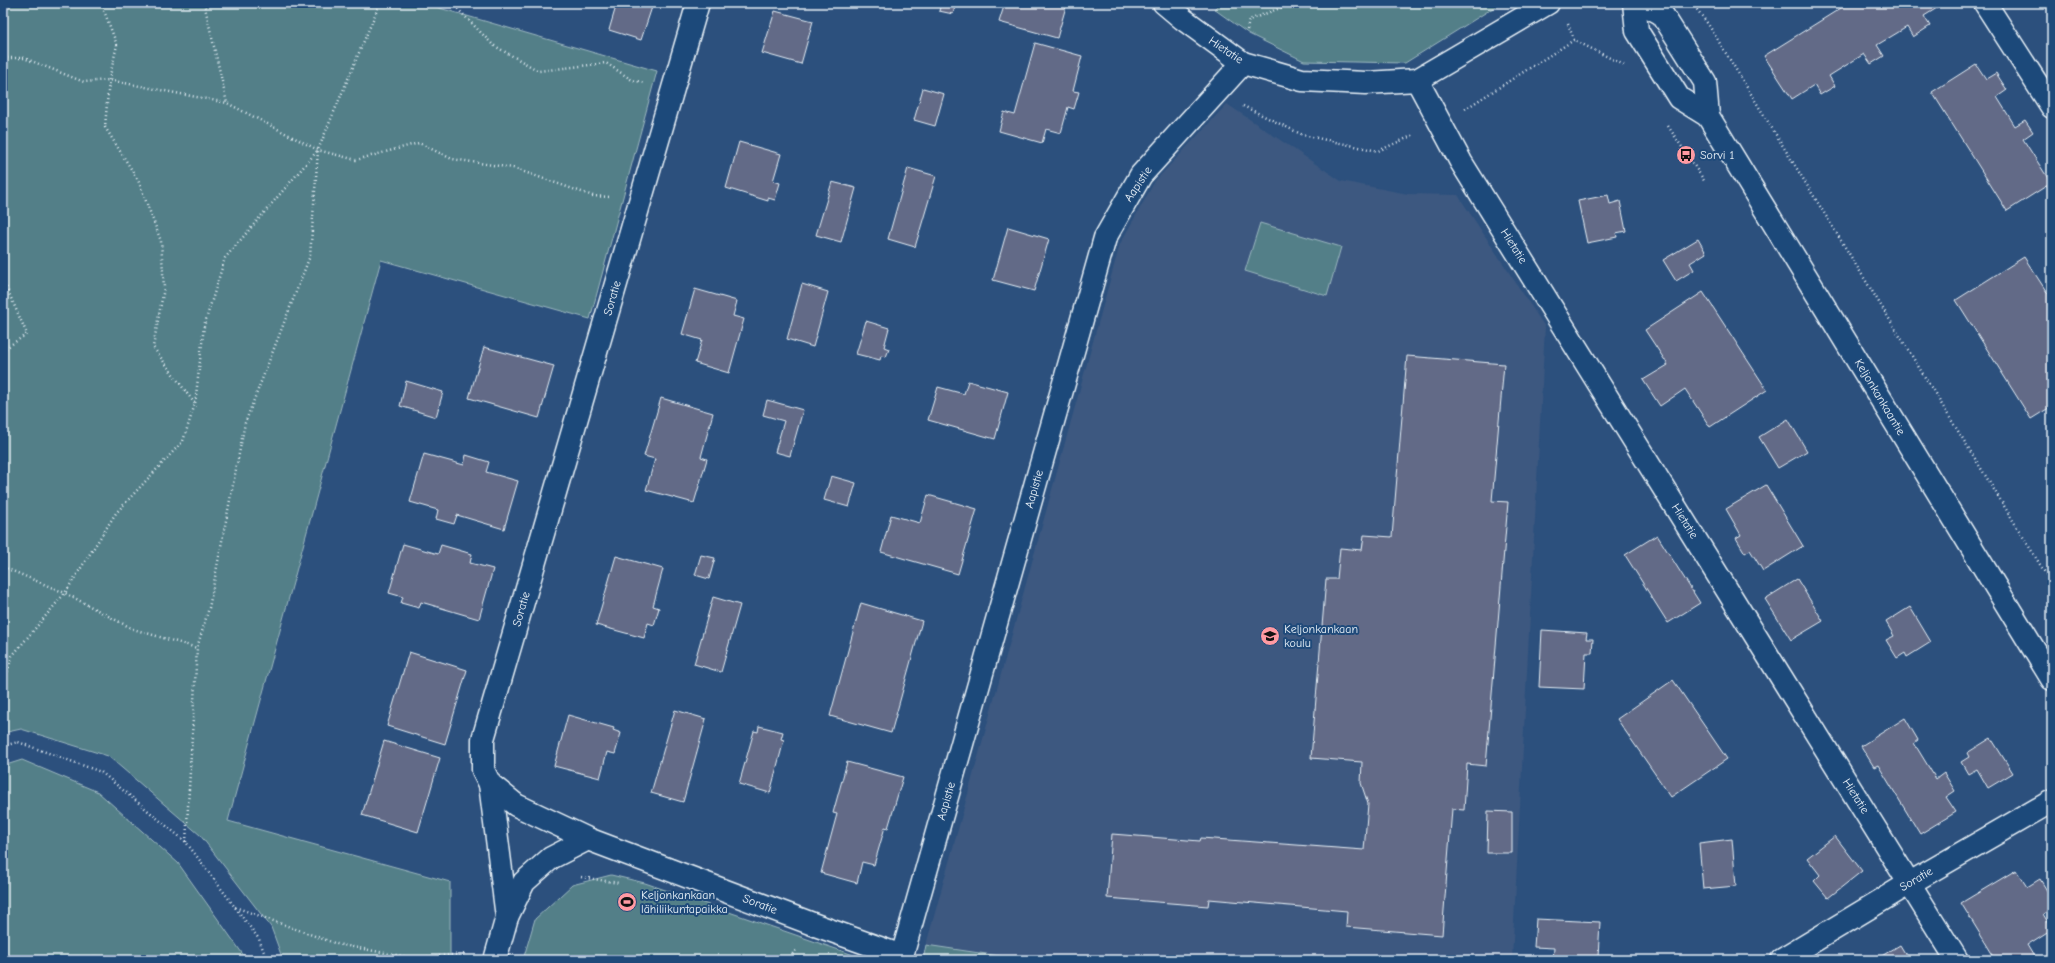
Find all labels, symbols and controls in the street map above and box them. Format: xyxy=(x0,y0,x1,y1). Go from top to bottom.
street label: Hietatie xyxy=(1206,33,1246,67)
bus stop icon: Sorvi 1 xyxy=(1675,144,1697,166)
place label: Sorvi 1 xyxy=(1700,148,1734,162)
street label: Aapistie xyxy=(1121,164,1155,204)
street label: Hietatie xyxy=(1498,226,1530,266)
street label: Soratie xyxy=(600,279,624,317)
street label: Keljonkankaantie xyxy=(1852,356,1908,438)
street label: Aapistie xyxy=(1022,468,1046,510)
street label: Hietatie xyxy=(1669,501,1701,541)
street label: Soratie xyxy=(509,590,533,628)
place label: Keljonkankaan koulu xyxy=(1284,622,1358,650)
school or university icon: Keljonkankaan koulu xyxy=(1259,625,1281,647)
street label: Hietatie xyxy=(1840,776,1872,816)
street label: Aapistie xyxy=(934,780,958,822)
street label: Soratie xyxy=(1897,864,1935,894)
place label: Keljonkankaan lähiliikuntapaikka xyxy=(641,888,728,916)
sports icon: Keljonkankaan lähiliikuntapaikka xyxy=(616,891,638,913)
street label: Soratie xyxy=(741,891,779,917)

